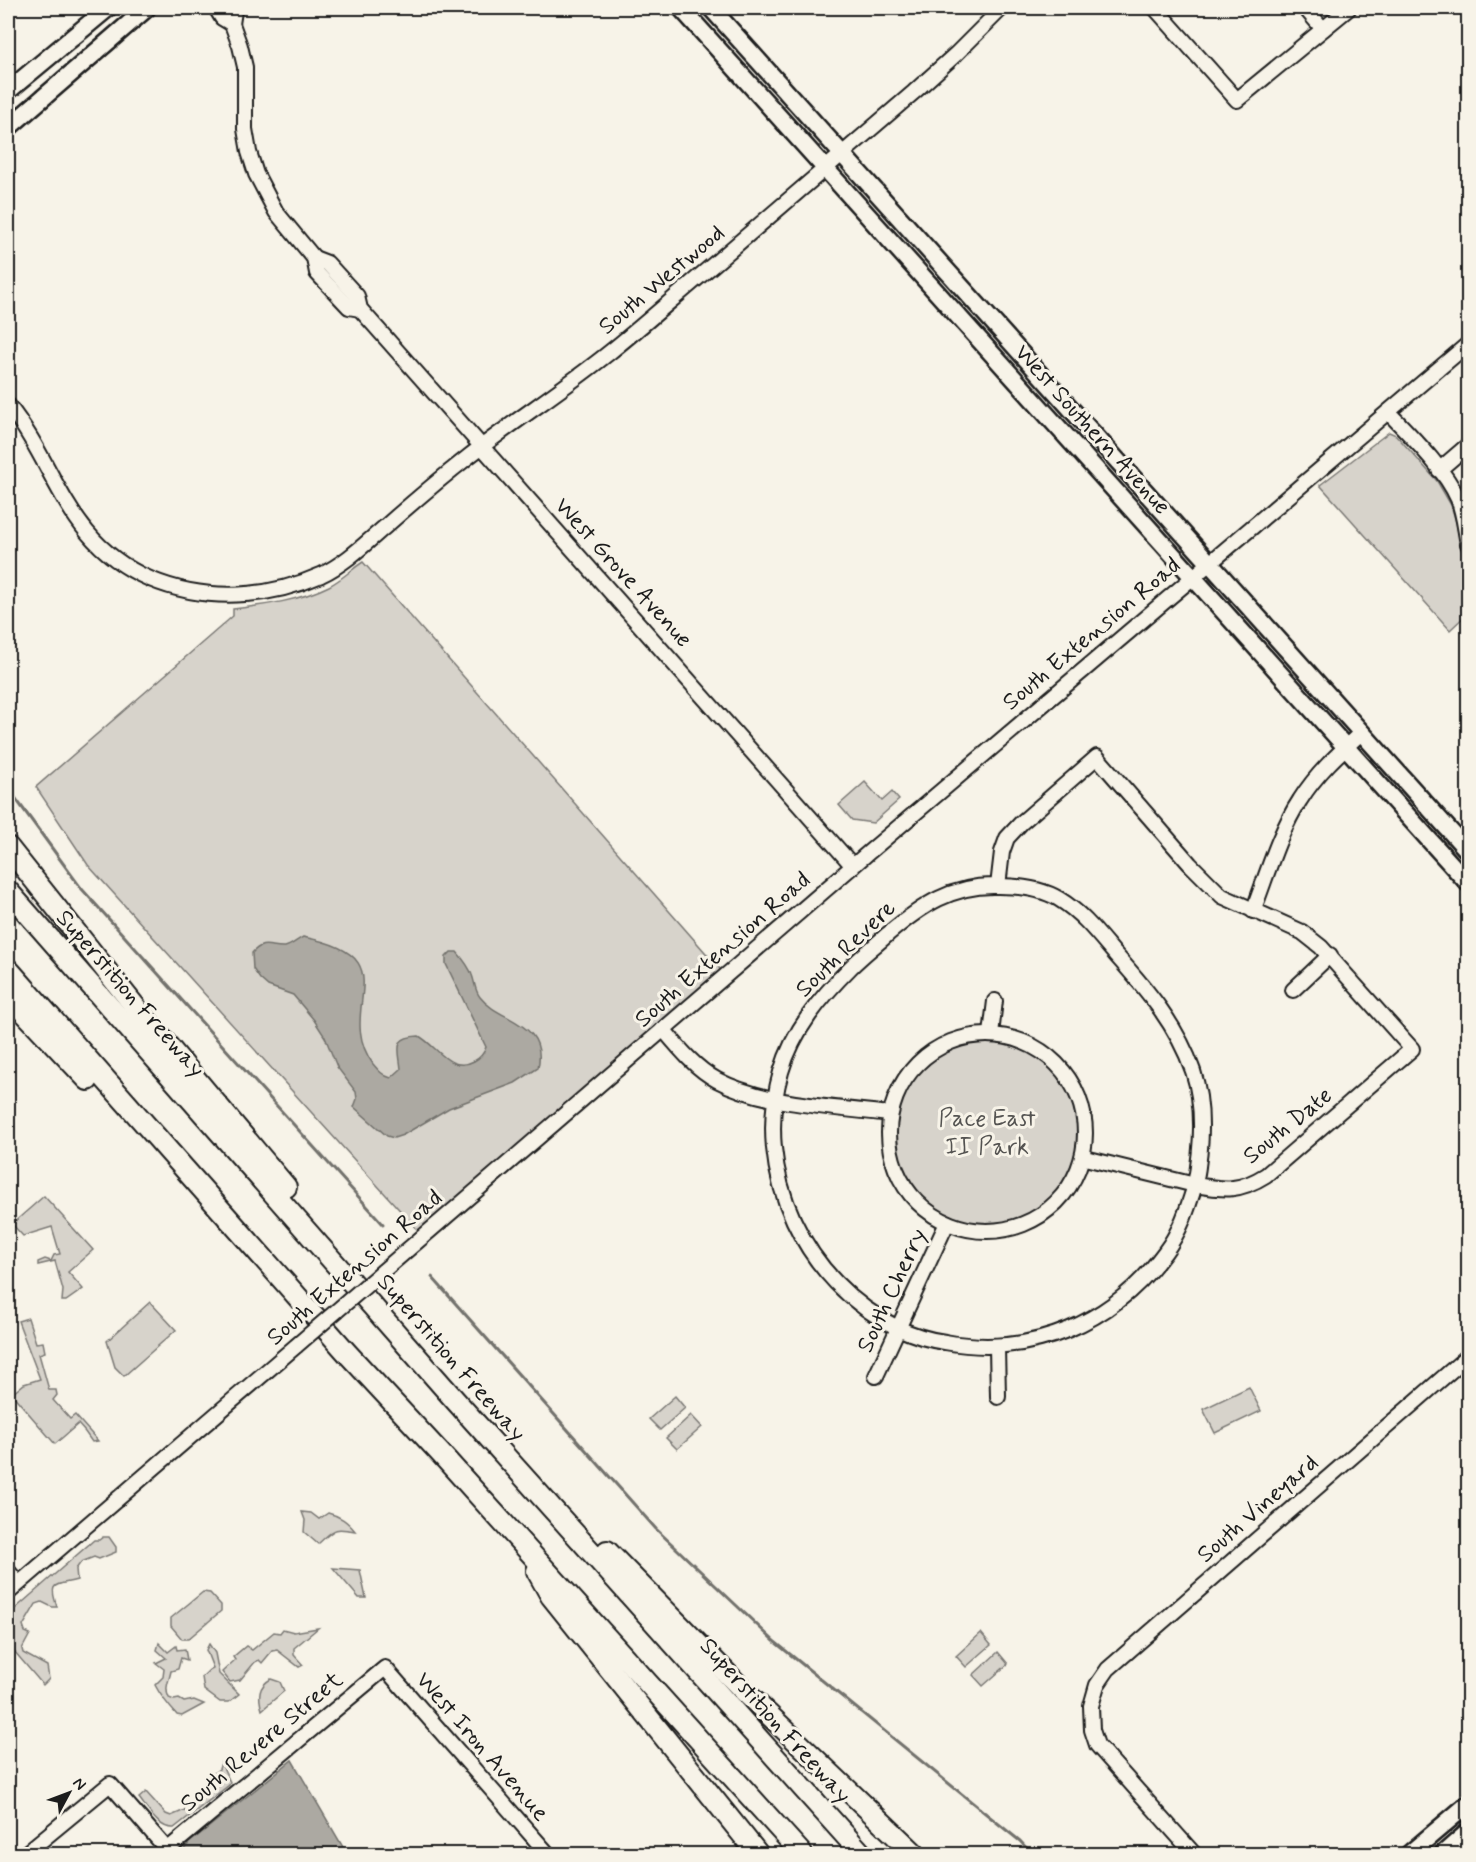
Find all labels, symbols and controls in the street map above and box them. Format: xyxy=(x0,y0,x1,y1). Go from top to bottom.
street label: South Westwood xyxy=(592,218,732,342)
street label: West Southern Avenue xyxy=(1007,338,1177,522)
street label: West Grove Avenue xyxy=(547,491,699,655)
street label: South Extension Road xyxy=(996,550,1187,718)
street label: South Extension Road xyxy=(629,865,817,1035)
street label: South Revere xyxy=(789,893,903,1005)
street label: Superstition Freeway xyxy=(48,904,211,1084)
street label: South Date xyxy=(1237,1081,1339,1172)
park label: Pace East II Park xyxy=(939,1104,1036,1163)
street label: South Extension Road xyxy=(261,1183,449,1353)
street label: South Cherry xyxy=(850,1224,935,1358)
street label: Superstition Freeway xyxy=(369,1268,532,1448)
street label: South Vineyard xyxy=(1191,1448,1325,1570)
street label: Superstition Freeway xyxy=(692,1632,858,1810)
street label: South Revere Street xyxy=(174,1665,350,1819)
street label: West Iron Avenue xyxy=(408,1666,556,1828)
north arrow xyxy=(39,1763,99,1823)
text: N xyxy=(68,1773,91,1795)

